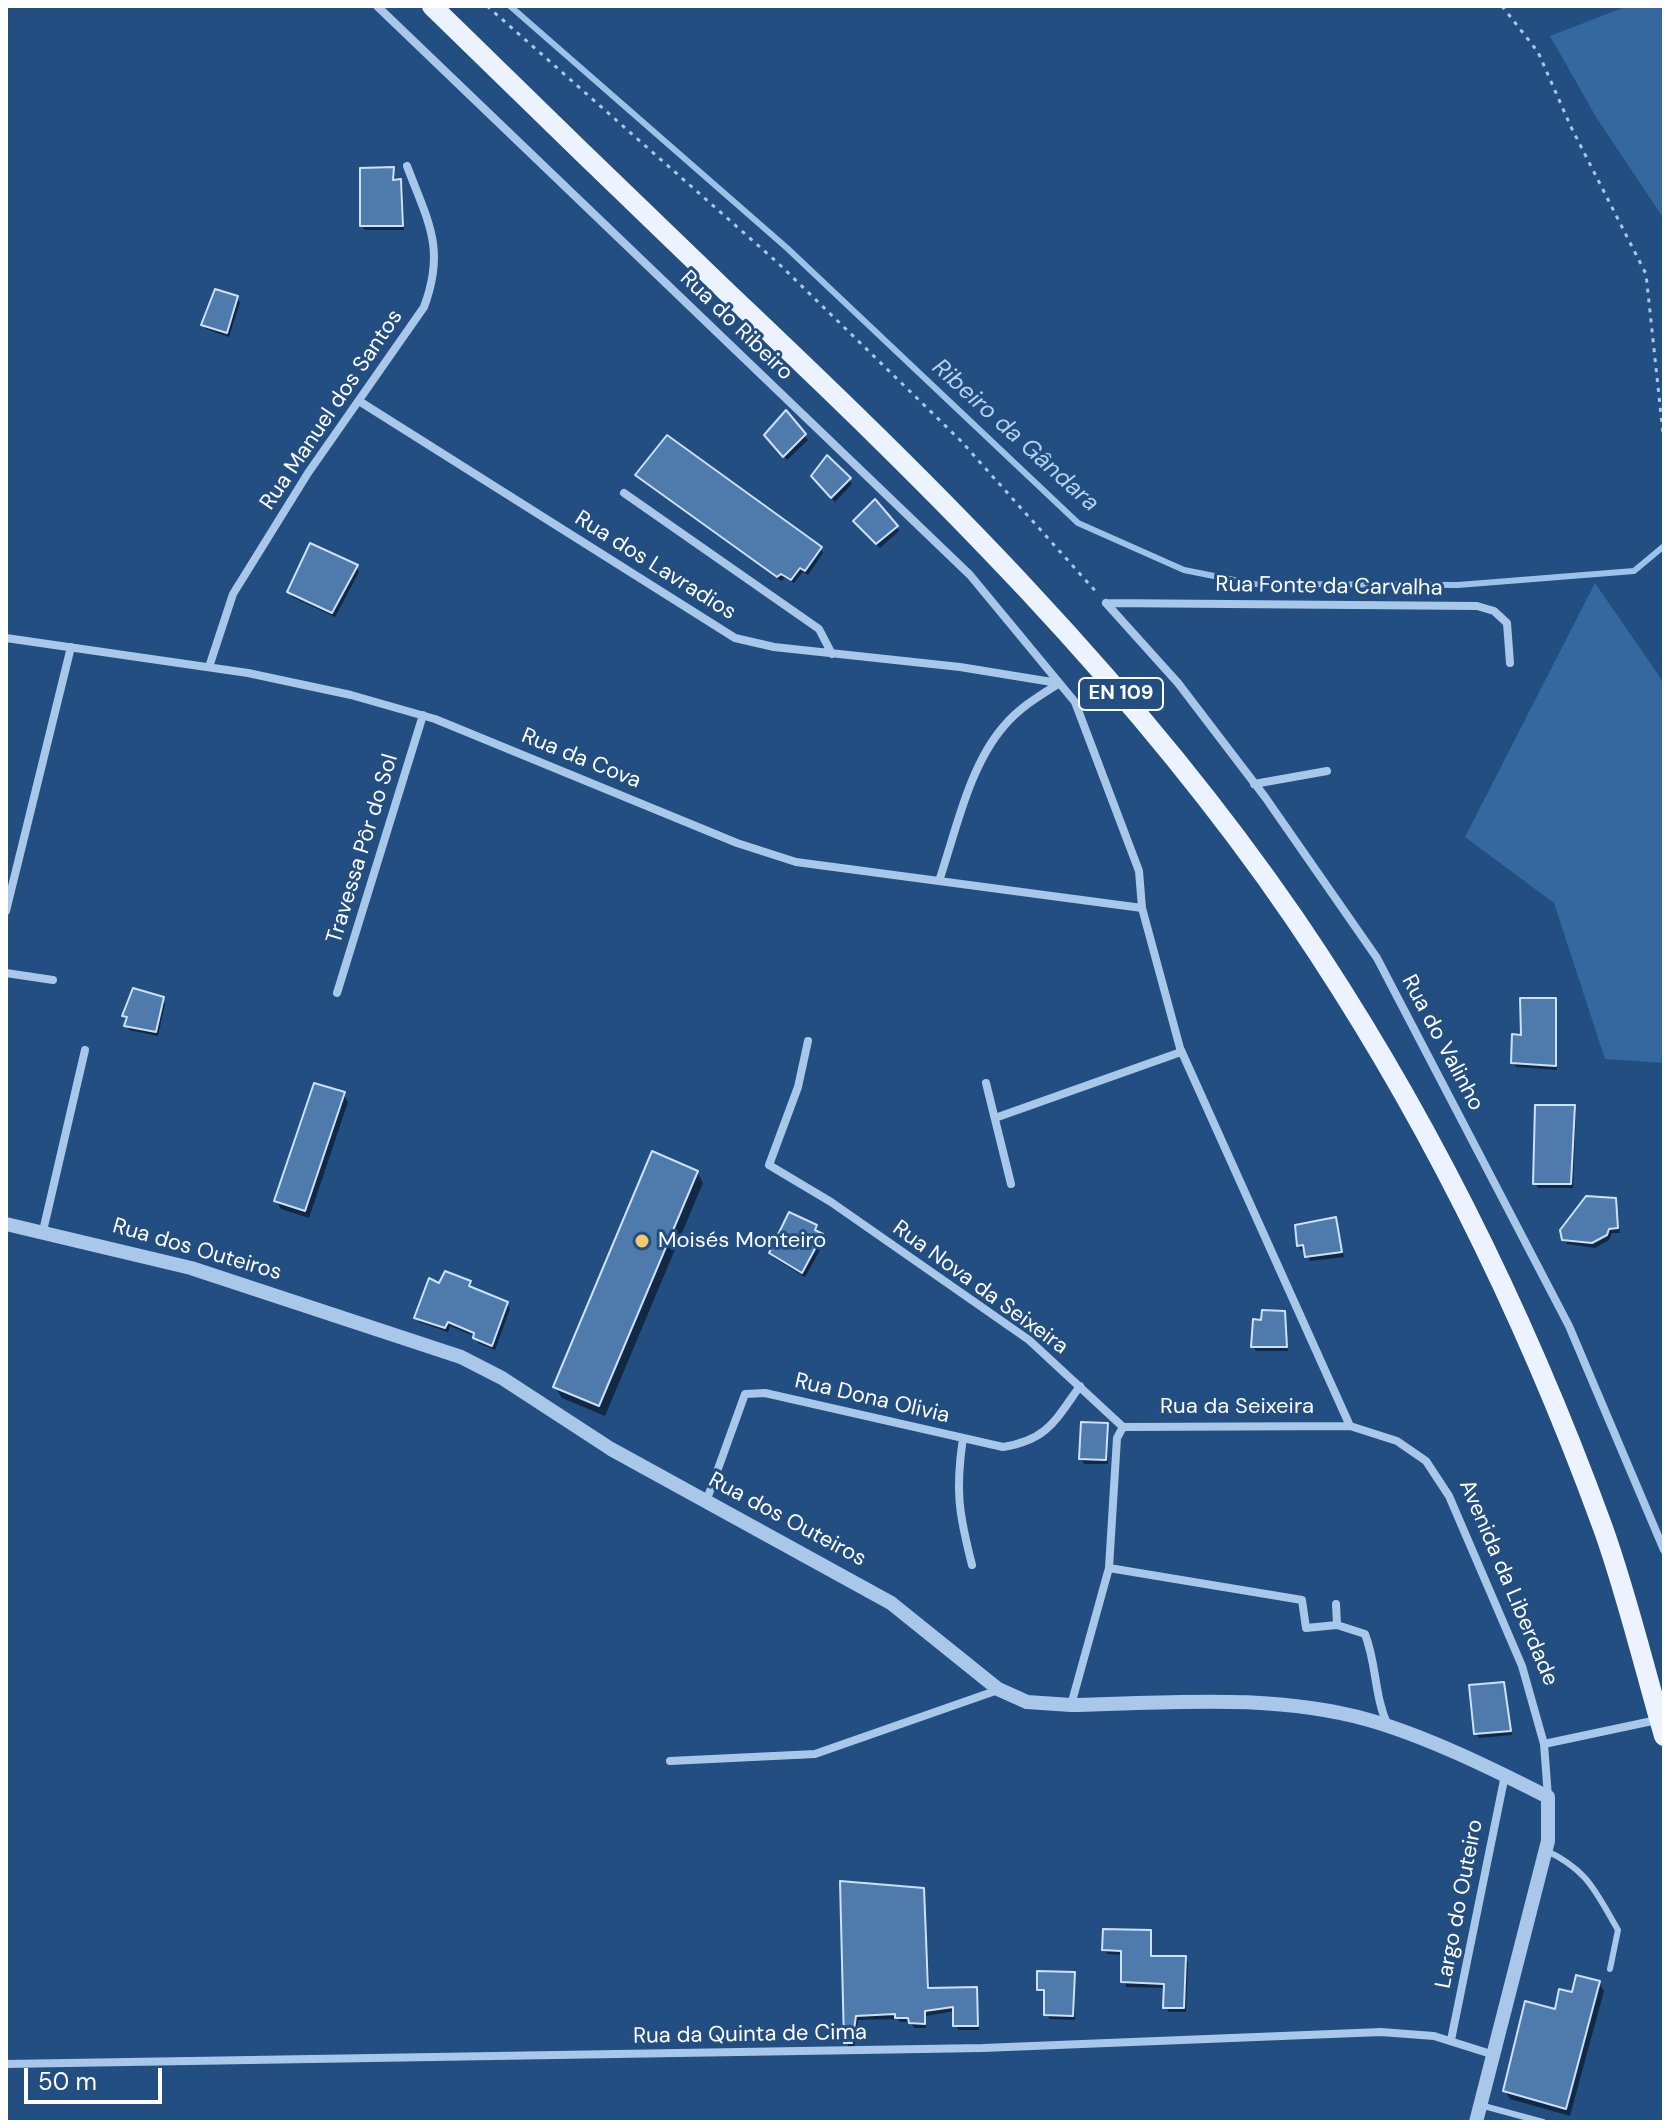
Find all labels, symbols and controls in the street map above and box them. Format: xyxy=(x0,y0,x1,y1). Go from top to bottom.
street label: Rua do Ribeiro xyxy=(674,265,798,387)
street label: Rua Manuel dos Santos xyxy=(255,305,409,515)
water label: Ribeiro da Gândara xyxy=(926,354,1104,518)
street label: Rua dos Lavradios xyxy=(569,506,741,626)
street label: Rua Fonte da Carvalha xyxy=(1215,572,1443,602)
road number: EN 109 xyxy=(1079,678,1163,710)
street label: Rua da Cova xyxy=(517,723,645,795)
street label: Travessa Pôr do Sol xyxy=(322,751,404,947)
street label: Rua do Valinho xyxy=(1395,971,1489,1115)
street label: Rua dos Outeiros xyxy=(109,1213,285,1287)
street label: Rua Nova da Seixeira xyxy=(887,1215,1073,1361)
place label: Moisés Monteiro xyxy=(658,1228,826,1254)
marker: Moisés Monteiro xyxy=(633,1232,651,1250)
street label: Rua Dona Olivia xyxy=(792,1368,952,1430)
street label: Rua da Seixeira xyxy=(1160,1394,1314,1420)
street label: Rua dos Outeiros xyxy=(704,1467,870,1573)
street label: Avenida da Liberdade xyxy=(1453,1476,1563,1690)
street label: Largo do Outeiro xyxy=(1431,1817,1489,1991)
street label: Rua da Quinta de Cima xyxy=(633,2020,867,2050)
scale bar xyxy=(28,2052,166,2102)
text: 50 m xyxy=(38,2066,97,2097)

